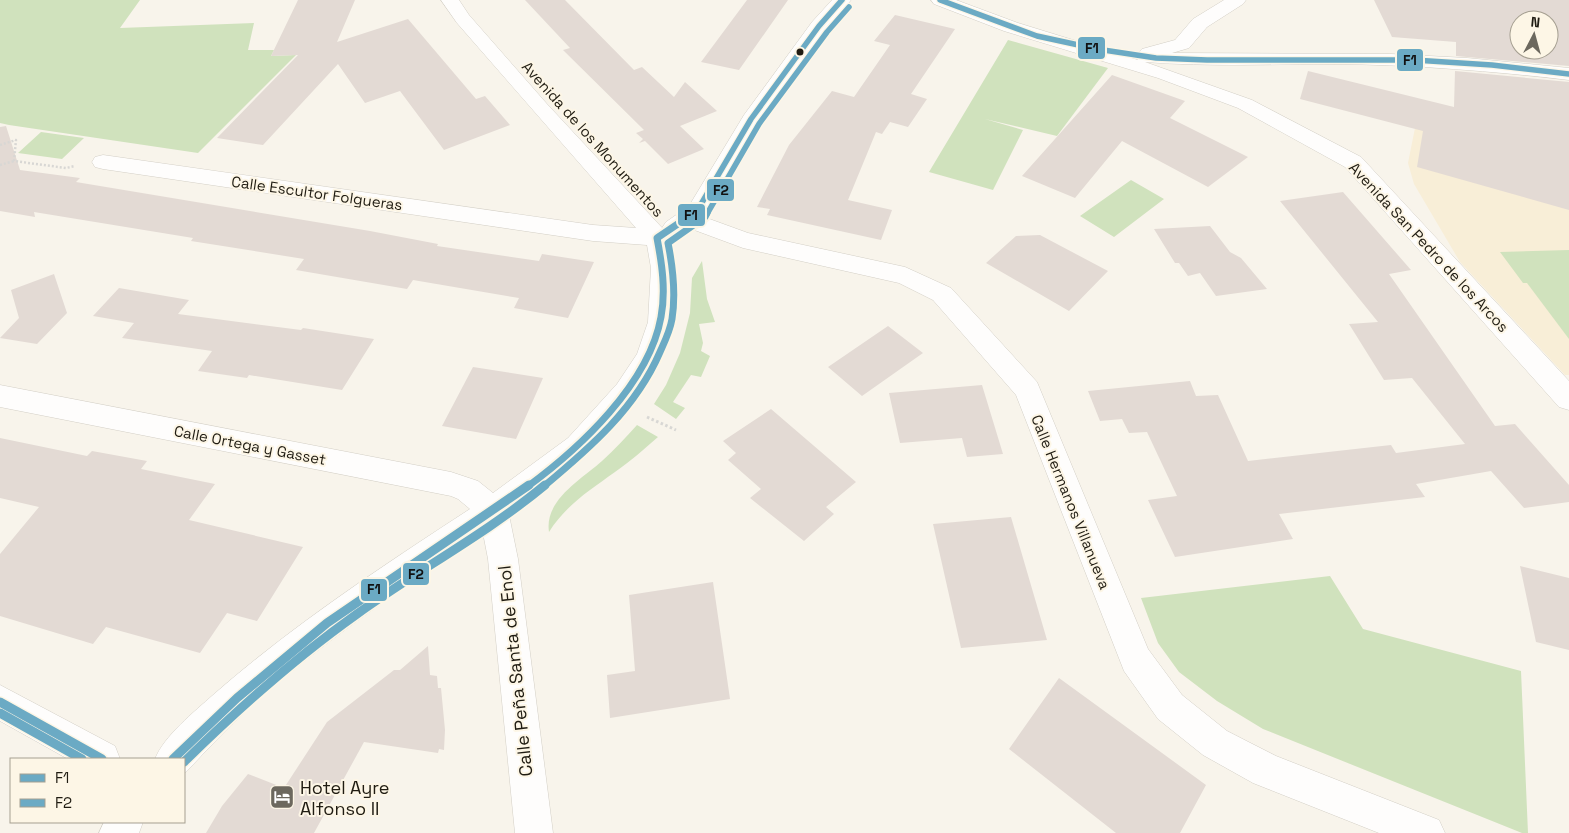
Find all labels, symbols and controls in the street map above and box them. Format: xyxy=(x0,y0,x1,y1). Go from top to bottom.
north arrow xyxy=(1509,10,1559,60)
text: N xyxy=(1530,13,1541,32)
line badge: F1 xyxy=(1077,36,1106,60)
text: F1 xyxy=(1085,39,1099,57)
unlabelled marker xyxy=(795,47,805,57)
line badge: F1 xyxy=(1396,48,1424,72)
text: F1 xyxy=(1403,51,1417,69)
street label: Avenida de los Monumentos xyxy=(518,57,668,221)
street label: Avenida San Pedro de los Arcos xyxy=(1345,158,1513,336)
street label: Calle Escultor Folgueras xyxy=(230,172,404,214)
line badge: F2 xyxy=(706,178,735,202)
text: F2 xyxy=(713,181,729,199)
line badge: F1 xyxy=(677,203,706,227)
text: F1 xyxy=(684,206,698,224)
street label: Calle Hermanos Villanueva xyxy=(1027,412,1115,592)
street label: Calle Ortega y Gasset xyxy=(172,421,328,469)
line badge: F2 xyxy=(402,562,430,586)
street label: Calle Peña Santa de Enol xyxy=(492,564,538,778)
text: F2 xyxy=(408,565,424,583)
line badge: F1 xyxy=(360,578,388,602)
text: F1 xyxy=(367,580,381,598)
legend xyxy=(10,758,185,823)
text: F1 xyxy=(55,768,69,787)
place label: Hotel Ayre Alfonso II xyxy=(300,776,389,820)
hotel icon: Hotel Ayre Alfonso II xyxy=(269,784,295,810)
text: F2 xyxy=(55,793,72,812)

